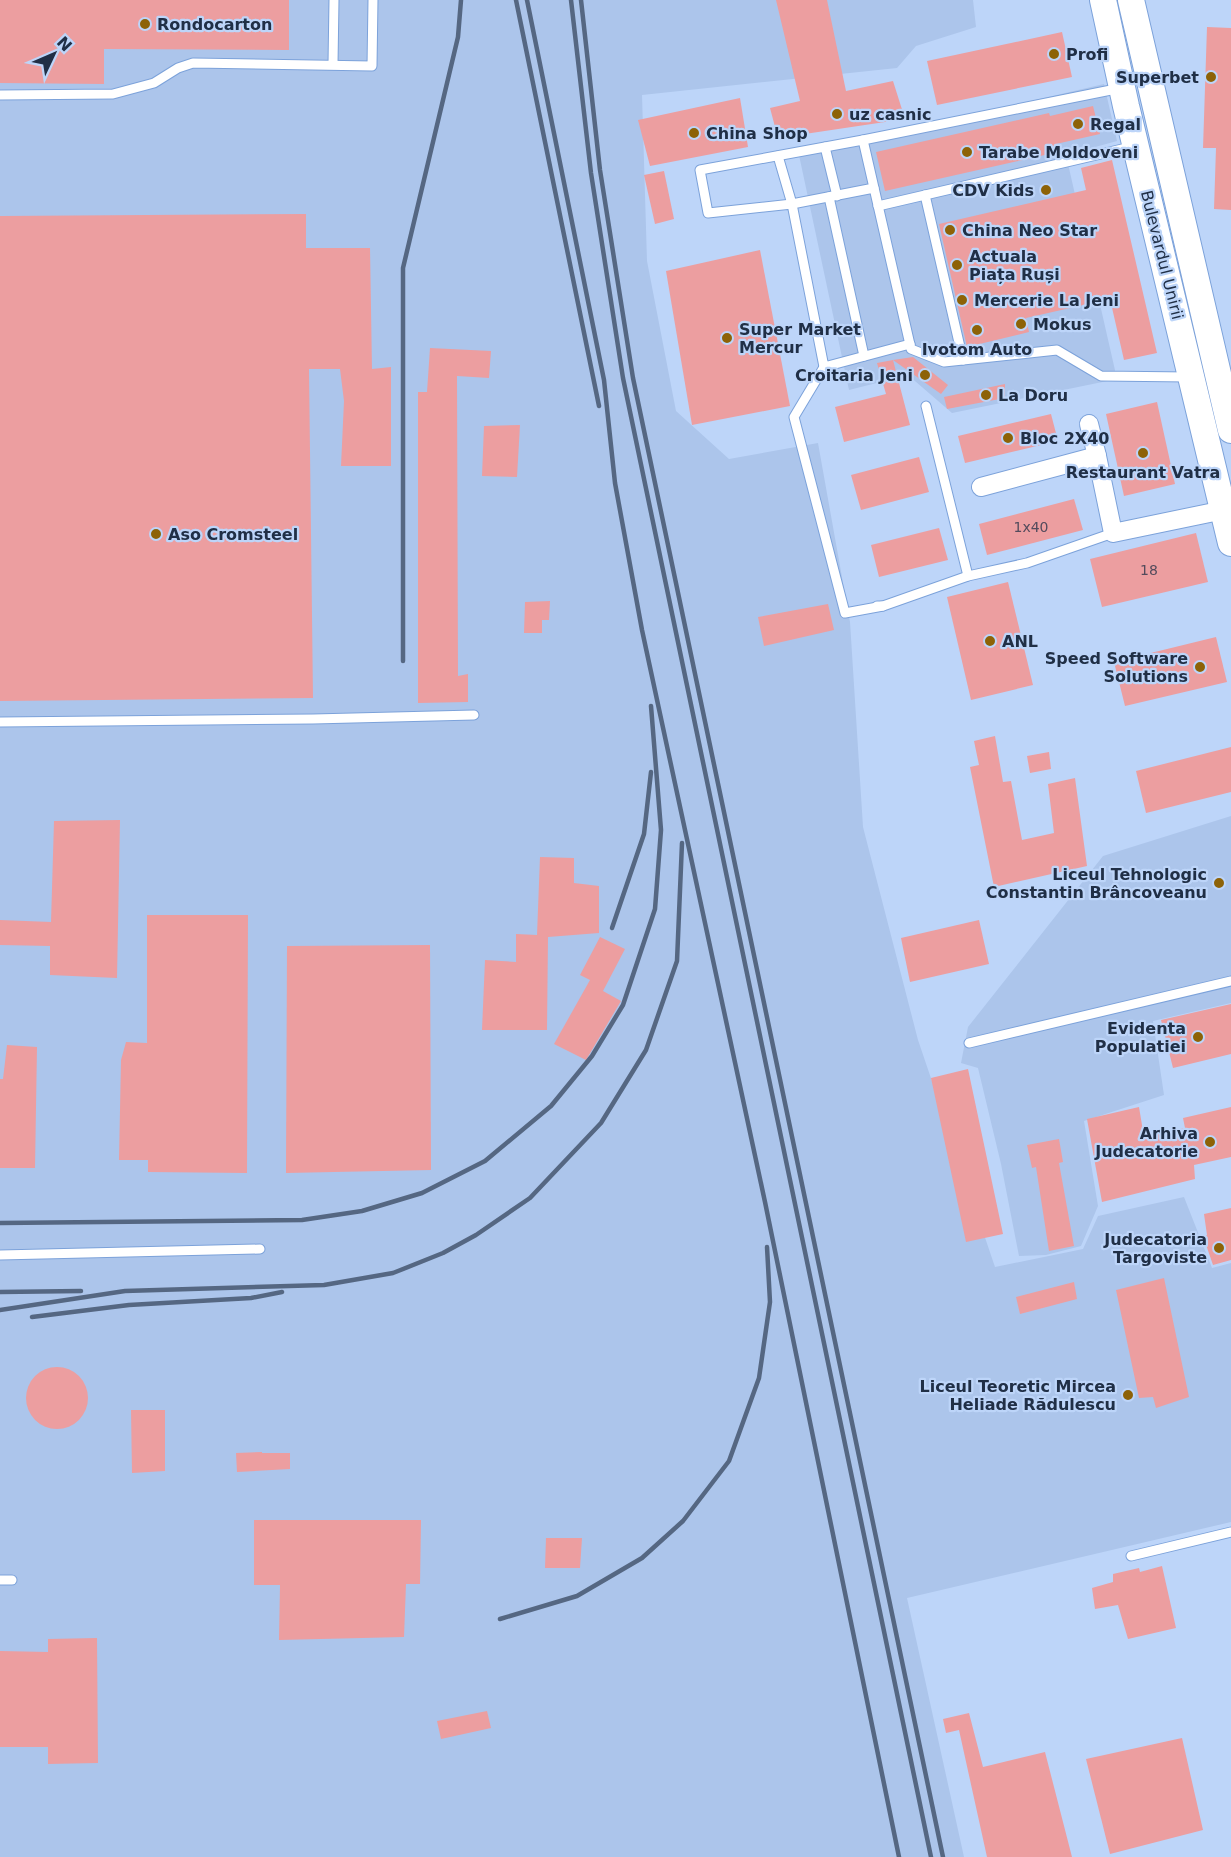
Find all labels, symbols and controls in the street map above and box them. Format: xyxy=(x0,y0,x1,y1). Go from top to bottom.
place label: Rondocarton xyxy=(157,15,272,34)
marker: Rondocarton xyxy=(138,17,152,31)
north arrow xyxy=(24,24,84,84)
text: N xyxy=(53,33,76,55)
place label: Profi xyxy=(1066,45,1108,64)
marker: Profi xyxy=(1047,47,1061,61)
place label: Superbet xyxy=(1116,68,1199,87)
marker: Superbet xyxy=(1204,70,1218,84)
place label: uz casnic xyxy=(849,105,931,124)
marker: uz casnic xyxy=(830,107,844,121)
place label: Regal xyxy=(1090,115,1141,134)
marker: Regal xyxy=(1071,117,1085,131)
place label: China Shop xyxy=(706,124,808,143)
marker: China Shop xyxy=(687,126,701,140)
place label: Tarabe Moldoveni xyxy=(979,143,1138,162)
marker: Tarabe Moldoveni xyxy=(960,145,974,159)
place label: CDV Kids xyxy=(952,181,1034,200)
marker: CDV Kids xyxy=(1039,183,1053,197)
street label: Bulevardul Unirii xyxy=(1137,188,1187,322)
place label: China Neo Star xyxy=(962,221,1097,240)
marker: China Neo Star xyxy=(943,223,957,237)
place label: Actuala Piața Ruși xyxy=(969,247,1060,284)
marker: Actuala Piața Ruși xyxy=(950,258,964,272)
place label: Mercerie La Jeni xyxy=(974,291,1119,310)
marker: Mercerie La Jeni xyxy=(955,293,969,307)
place label: Mokus xyxy=(1033,315,1091,334)
marker: Mokus xyxy=(1014,317,1028,331)
place label: Super Market Mercur xyxy=(739,320,861,357)
marker: Ivotom Auto xyxy=(970,323,984,337)
marker: Super Market Mercur xyxy=(720,331,734,345)
place label: Ivotom Auto xyxy=(922,340,1032,359)
place label: Croitaria Jeni xyxy=(795,366,913,385)
marker: Croitaria Jeni xyxy=(918,368,932,382)
place label: La Doru xyxy=(998,386,1068,405)
marker: La Doru xyxy=(979,388,993,402)
place label: Bloc 2X40 xyxy=(1020,429,1109,448)
marker: Bloc 2X40 xyxy=(1001,431,1015,445)
marker: Restaurant Vatra xyxy=(1136,446,1150,460)
place label: Restaurant Vatra xyxy=(1066,463,1220,482)
house number: 1x40 xyxy=(1013,519,1049,535)
place label: Aso Cromsteel xyxy=(168,525,298,544)
marker: Aso Cromsteel xyxy=(149,527,163,541)
house number: 18 xyxy=(1140,562,1158,578)
place label: ANL xyxy=(1002,632,1038,651)
marker: ANL xyxy=(983,634,997,648)
place label: Speed Software Solutions xyxy=(1045,649,1188,686)
marker: Speed Software Solutions xyxy=(1193,660,1207,674)
place label: Liceul Tehnologic Constantin Brâncoveanu xyxy=(986,865,1207,902)
marker: Liceul Tehnologic Constantin Brâncoveanu xyxy=(1212,876,1226,890)
place label: Evidenta Populatiei xyxy=(1095,1019,1186,1056)
marker: Evidenta Populatiei xyxy=(1191,1030,1205,1044)
place label: Arhiva Judecatorie xyxy=(1094,1124,1198,1161)
marker: Arhiva Judecatorie xyxy=(1203,1135,1217,1149)
place label: Judecatoria Targoviste xyxy=(1103,1230,1207,1267)
marker: Judecatoria Targoviste xyxy=(1212,1241,1226,1255)
place label: Liceul Teoretic Mircea Heliade Rădulescu xyxy=(920,1377,1116,1414)
marker: Liceul Teoretic Mircea Heliade Rădulescu xyxy=(1121,1388,1135,1402)

